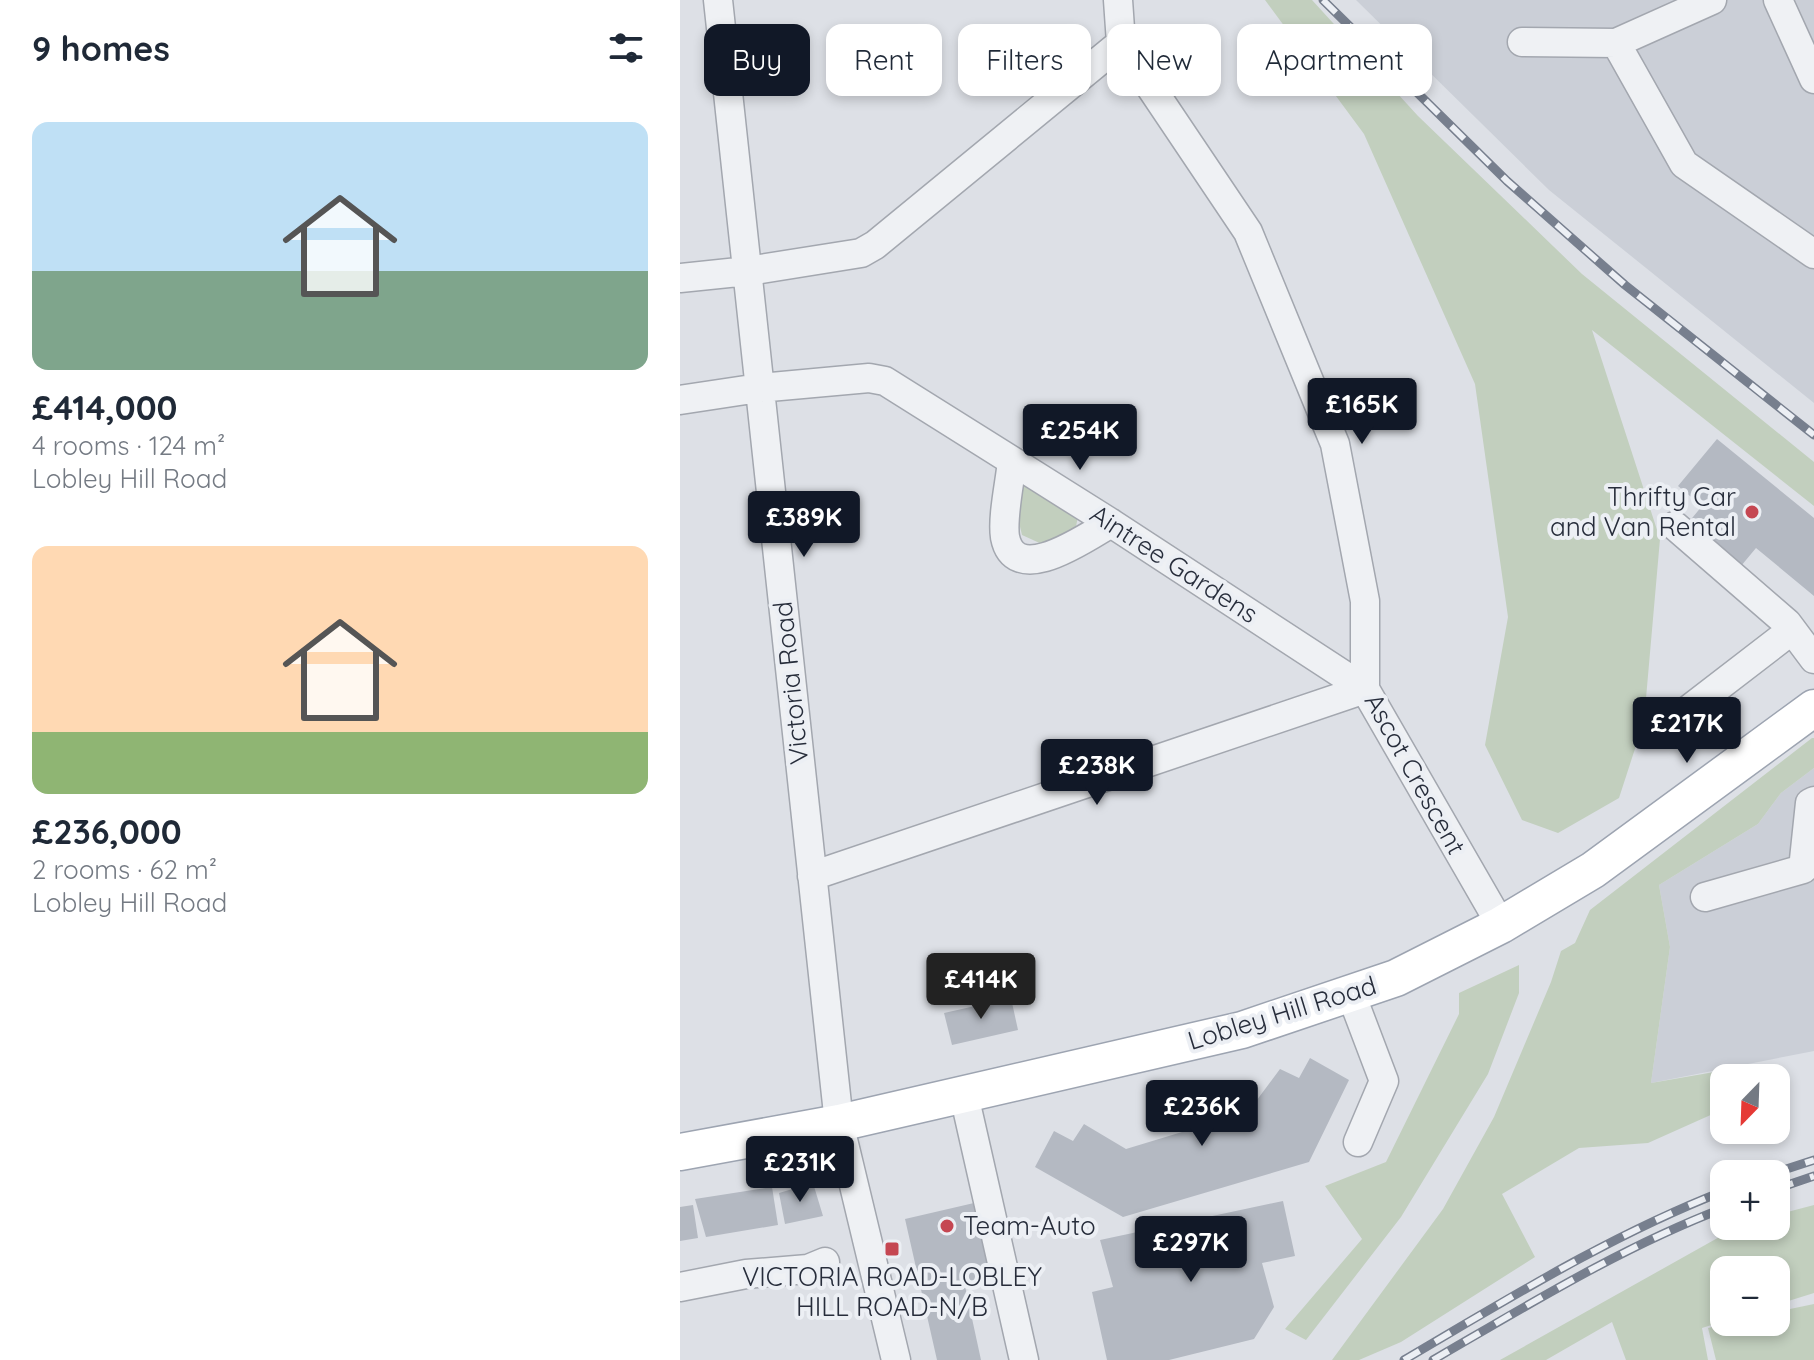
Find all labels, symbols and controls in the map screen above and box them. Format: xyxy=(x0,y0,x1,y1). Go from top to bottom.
chip: Buy xyxy=(704,24,810,96)
chip: Rent xyxy=(826,24,942,96)
chip: Filters xyxy=(958,24,1091,96)
chip: New xyxy=(1107,24,1221,96)
chip: Apartment xyxy=(1237,24,1432,96)
icon: filters xyxy=(604,26,648,70)
text: 9 homes xyxy=(32,27,170,70)
icon: home xyxy=(268,174,412,318)
pin: £165K xyxy=(1306,378,1418,446)
text: £414,000 xyxy=(32,386,177,429)
text: £165K xyxy=(1326,387,1398,420)
pin: £254K xyxy=(1024,404,1136,472)
text: £254K xyxy=(1041,413,1119,446)
text: 4 rooms · 124 m² xyxy=(32,429,225,462)
text: Lobley Hill Road xyxy=(32,462,227,495)
place label: Thrifty Car and Van Rental xyxy=(1550,480,1736,543)
pin: £389K xyxy=(748,491,860,559)
street label: Aintree Gardens xyxy=(1084,497,1264,630)
text: £389K xyxy=(766,500,842,533)
marker: Thrifty Car and Van Rental xyxy=(1743,503,1761,521)
icon: home xyxy=(268,598,412,742)
street label: Victoria Road xyxy=(766,600,815,766)
street label: Ascot Crescent xyxy=(1358,687,1473,860)
pin: £217K xyxy=(1631,697,1743,765)
text: £217K xyxy=(1651,706,1723,739)
pin: £238K xyxy=(1041,739,1153,807)
text: £238K xyxy=(1059,748,1135,781)
text: £236,000 xyxy=(32,810,182,853)
text: 2 rooms · 62 m² xyxy=(32,853,217,886)
text: Lobley Hill Road xyxy=(32,886,227,919)
pin: £414K xyxy=(925,953,1037,1021)
text: £414K xyxy=(944,962,1018,995)
street label: Lobley Hill Road xyxy=(1184,968,1380,1057)
north arrow xyxy=(1710,1064,1790,1144)
map controls xyxy=(1710,1064,1790,1336)
pin: £236K xyxy=(1146,1080,1258,1148)
text: £236K xyxy=(1164,1089,1240,1122)
pin: £231K xyxy=(744,1136,856,1204)
text: £231K xyxy=(764,1145,836,1178)
button: + xyxy=(1710,1160,1790,1240)
place label: Team-Auto xyxy=(963,1209,1096,1242)
pin: £297K xyxy=(1135,1216,1247,1284)
marker: Team-Auto xyxy=(938,1217,956,1235)
text: £297K xyxy=(1153,1225,1229,1258)
marker: VICTORIA ROAD-LOBLEY HILL ROAD-N/B xyxy=(883,1240,901,1258)
button: − xyxy=(1710,1256,1790,1336)
place label: VICTORIA ROAD-LOBLEY HILL ROAD-N/B xyxy=(742,1260,1042,1323)

